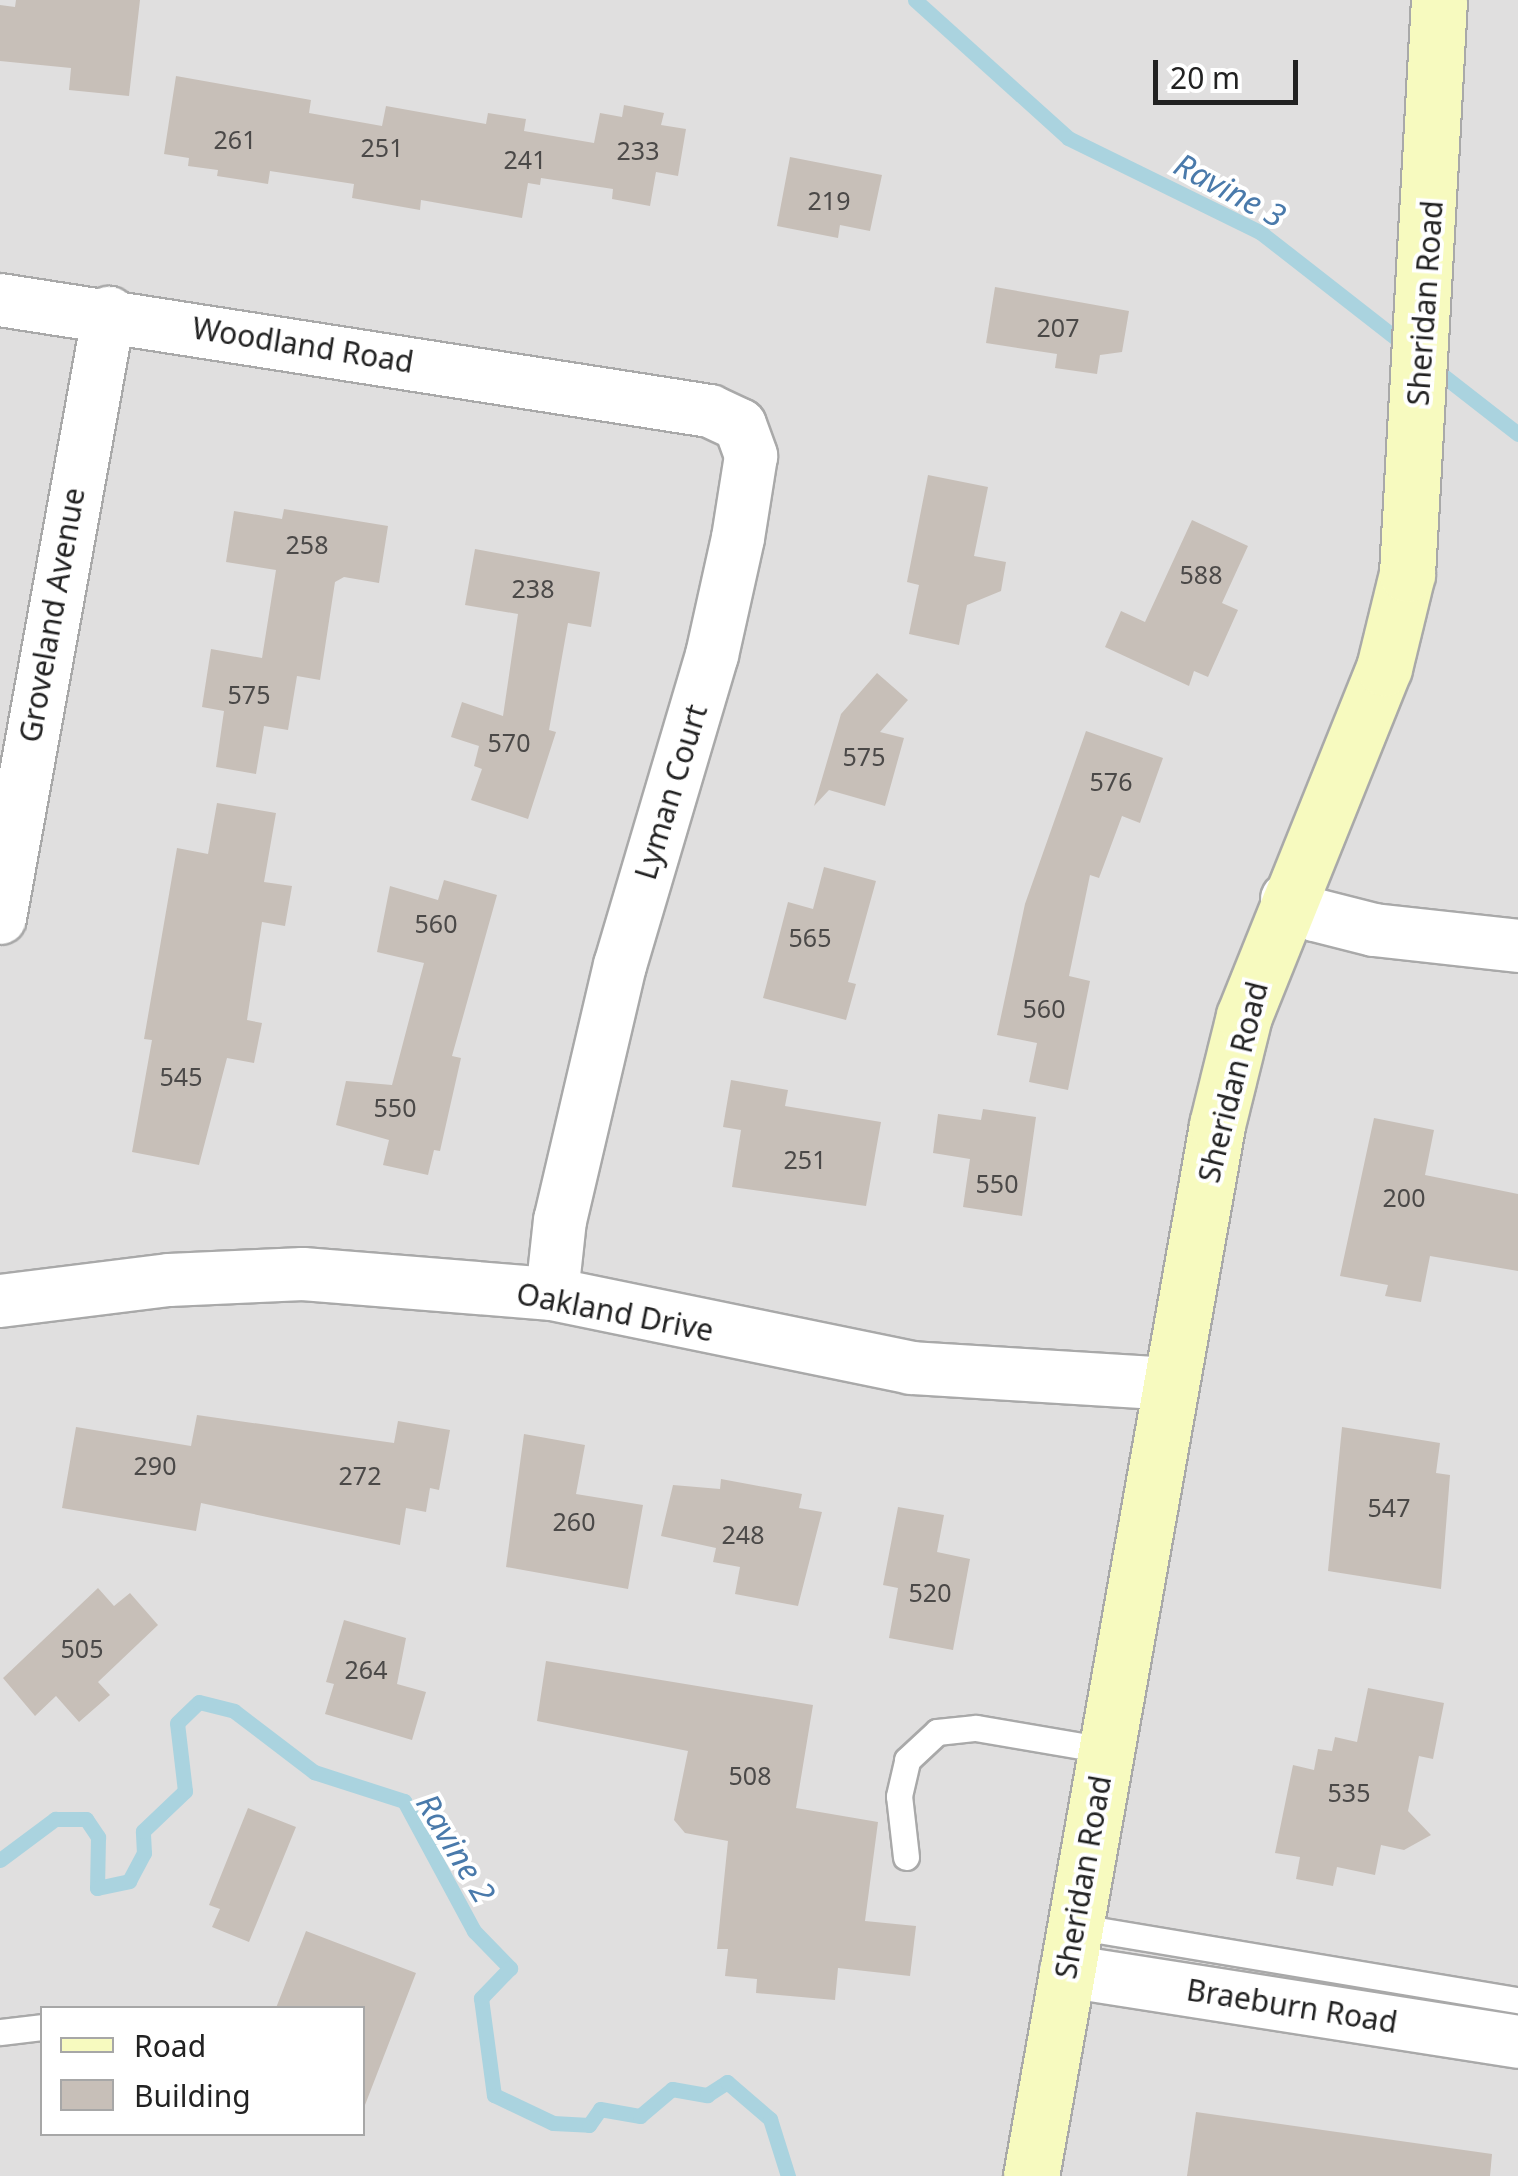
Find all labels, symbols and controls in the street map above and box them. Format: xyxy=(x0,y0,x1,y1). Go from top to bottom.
scale bar xyxy=(1158,40,1303,102)
text: 20 m xyxy=(1170,57,1240,98)
house number: 261 xyxy=(214,124,256,154)
house number: 251 xyxy=(361,132,403,162)
house number: 233 xyxy=(617,135,659,165)
house number: 241 xyxy=(504,144,546,174)
water label: Ravine 3 xyxy=(1168,145,1292,235)
house number: 219 xyxy=(808,185,850,215)
street label: Sheridan Road xyxy=(1400,199,1450,407)
street label: Woodland Road xyxy=(190,310,416,380)
house number: 207 xyxy=(1037,312,1079,342)
street label: Groveland Avenue xyxy=(12,485,92,745)
house number: 258 xyxy=(286,529,328,559)
house number: 588 xyxy=(1180,559,1222,589)
house number: 238 xyxy=(512,573,554,603)
house number: 575 xyxy=(228,679,270,709)
street label: Lyman Court xyxy=(627,700,715,884)
house number: 570 xyxy=(488,727,530,757)
house number: 575 xyxy=(843,741,885,771)
house number: 576 xyxy=(1090,766,1132,796)
house number: 560 xyxy=(415,908,457,938)
house number: 565 xyxy=(789,922,831,952)
street label: Sheridan Road xyxy=(1191,978,1275,1186)
house number: 560 xyxy=(1023,993,1065,1023)
house number: 545 xyxy=(160,1061,202,1091)
house number: 550 xyxy=(374,1092,416,1122)
house number: 251 xyxy=(784,1144,826,1174)
house number: 550 xyxy=(976,1168,1018,1198)
house number: 200 xyxy=(1383,1182,1425,1212)
street label: Oakland Drive xyxy=(513,1275,717,1349)
house number: 290 xyxy=(134,1450,176,1480)
house number: 272 xyxy=(339,1460,381,1490)
house number: 547 xyxy=(1368,1492,1410,1522)
house number: 260 xyxy=(553,1506,595,1536)
house number: 248 xyxy=(722,1519,764,1549)
house number: 520 xyxy=(909,1577,951,1607)
house number: 505 xyxy=(61,1633,103,1663)
house number: 264 xyxy=(345,1654,387,1684)
house number: 508 xyxy=(729,1760,771,1790)
street label: Sheridan Road xyxy=(1047,1773,1119,1981)
house number: 535 xyxy=(1328,1777,1370,1807)
water label: Ravine 2 xyxy=(409,1787,503,1909)
street label: Braeburn Road xyxy=(1184,1972,1400,2040)
legend xyxy=(40,2006,365,2136)
text: Road xyxy=(134,2025,206,2066)
text: Building xyxy=(134,2075,251,2116)

